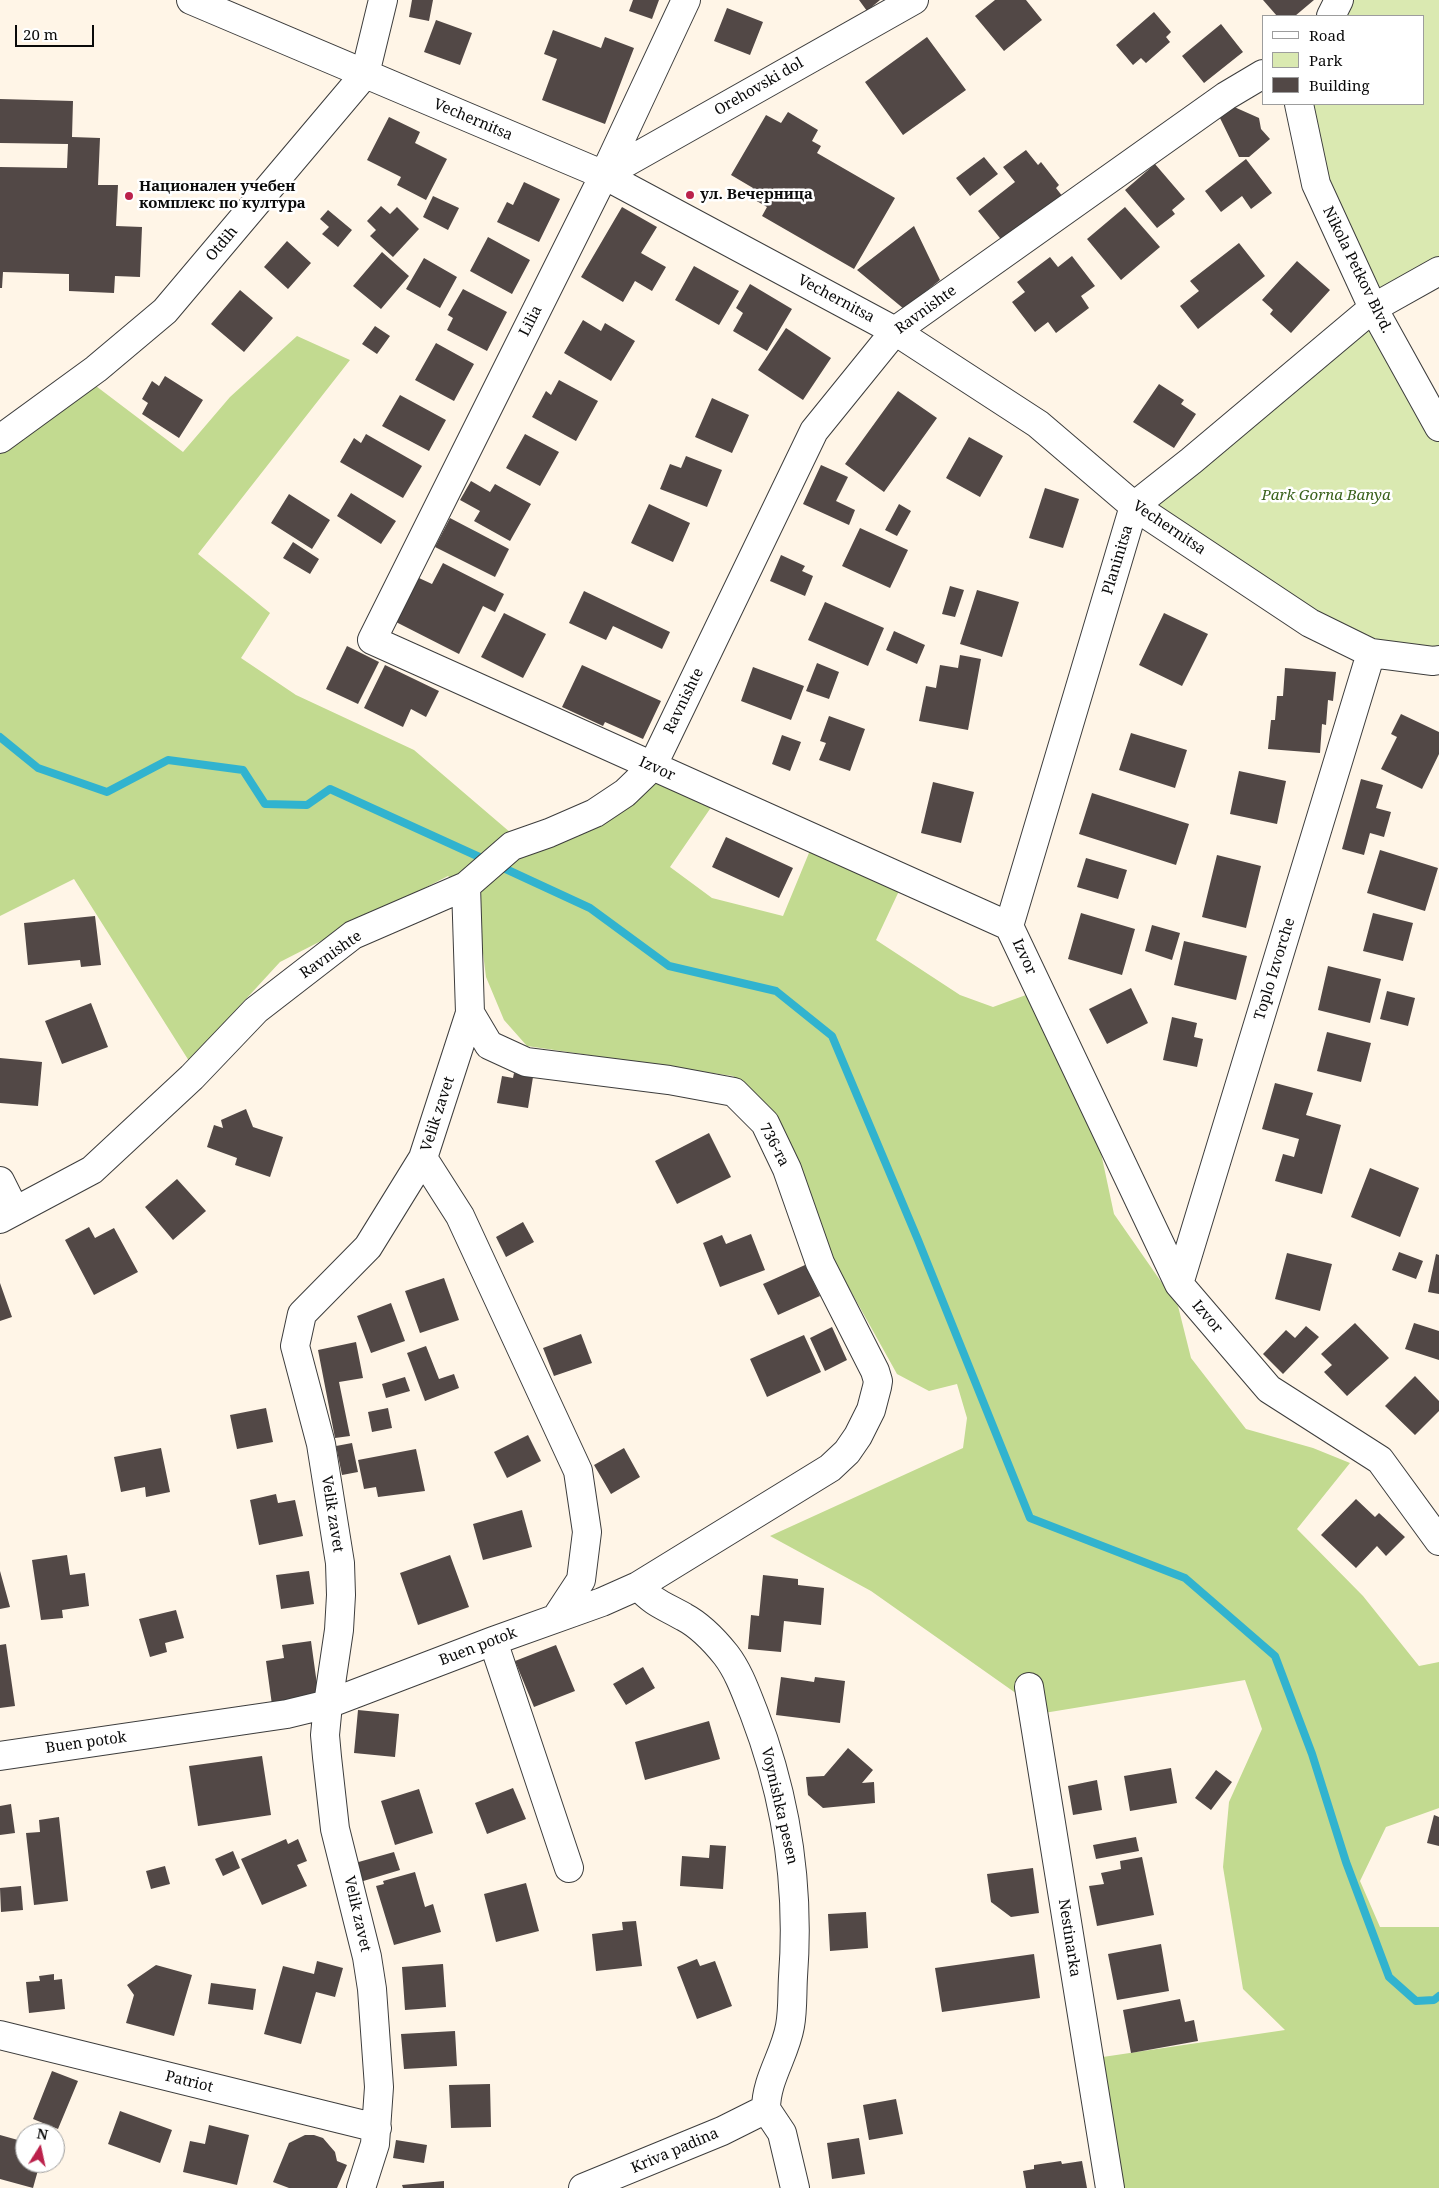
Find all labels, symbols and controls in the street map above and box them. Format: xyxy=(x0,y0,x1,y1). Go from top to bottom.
scale bar xyxy=(18,15,96,47)
legend xyxy=(1262,15,1424,105)
text: 20 m xyxy=(23,24,58,44)
text: Road xyxy=(1309,25,1345,45)
text: Park xyxy=(1309,50,1342,70)
street label: Orehovski dol xyxy=(711,54,807,120)
text: Building xyxy=(1309,75,1370,95)
street label: Vechernitsa xyxy=(431,95,515,145)
place label: Национален учебен комплекс по култура xyxy=(139,178,306,213)
place label: ул. Вечерница xyxy=(700,186,813,204)
marker: ул. Вечерница xyxy=(684,189,696,201)
marker: Национален учебен комплекс по култура xyxy=(123,190,135,202)
street label: Nikola Petkov Blvd. xyxy=(1319,204,1395,336)
street label: Otdih xyxy=(202,223,242,265)
street label: Vechernitsa xyxy=(795,271,877,327)
street label: Ravnishte xyxy=(892,282,960,338)
street label: Lilia xyxy=(516,303,546,339)
park label: Park Gorna Banya xyxy=(1261,487,1391,505)
street label: Vechernitsa xyxy=(1129,497,1209,559)
street label: Planinitsa xyxy=(1099,523,1137,597)
street label: Ravnishte xyxy=(660,665,708,737)
street label: Izvor xyxy=(636,753,678,785)
street label: Toplo Izvorche xyxy=(1251,916,1299,1022)
street label: Ravnishte xyxy=(297,927,365,983)
street label: Izvor xyxy=(1008,936,1040,978)
street label: Velik zavet xyxy=(417,1074,459,1154)
street label: 736-та xyxy=(755,1120,793,1170)
street label: Izvor xyxy=(1188,1297,1226,1337)
street label: Velik zavet xyxy=(317,1474,347,1554)
street label: Buen potok xyxy=(437,1624,519,1670)
street label: Buen potok xyxy=(44,1728,128,1758)
street label: Voynishka pesen xyxy=(757,1746,801,1866)
street label: Velik zavet xyxy=(340,1874,374,1954)
street label: Nestinarka xyxy=(1054,1898,1084,1978)
street label: Patriot xyxy=(163,2067,215,2097)
north arrow xyxy=(15,2123,65,2173)
text: N xyxy=(35,2123,50,2144)
street label: Kriva padina xyxy=(629,2125,721,2177)

